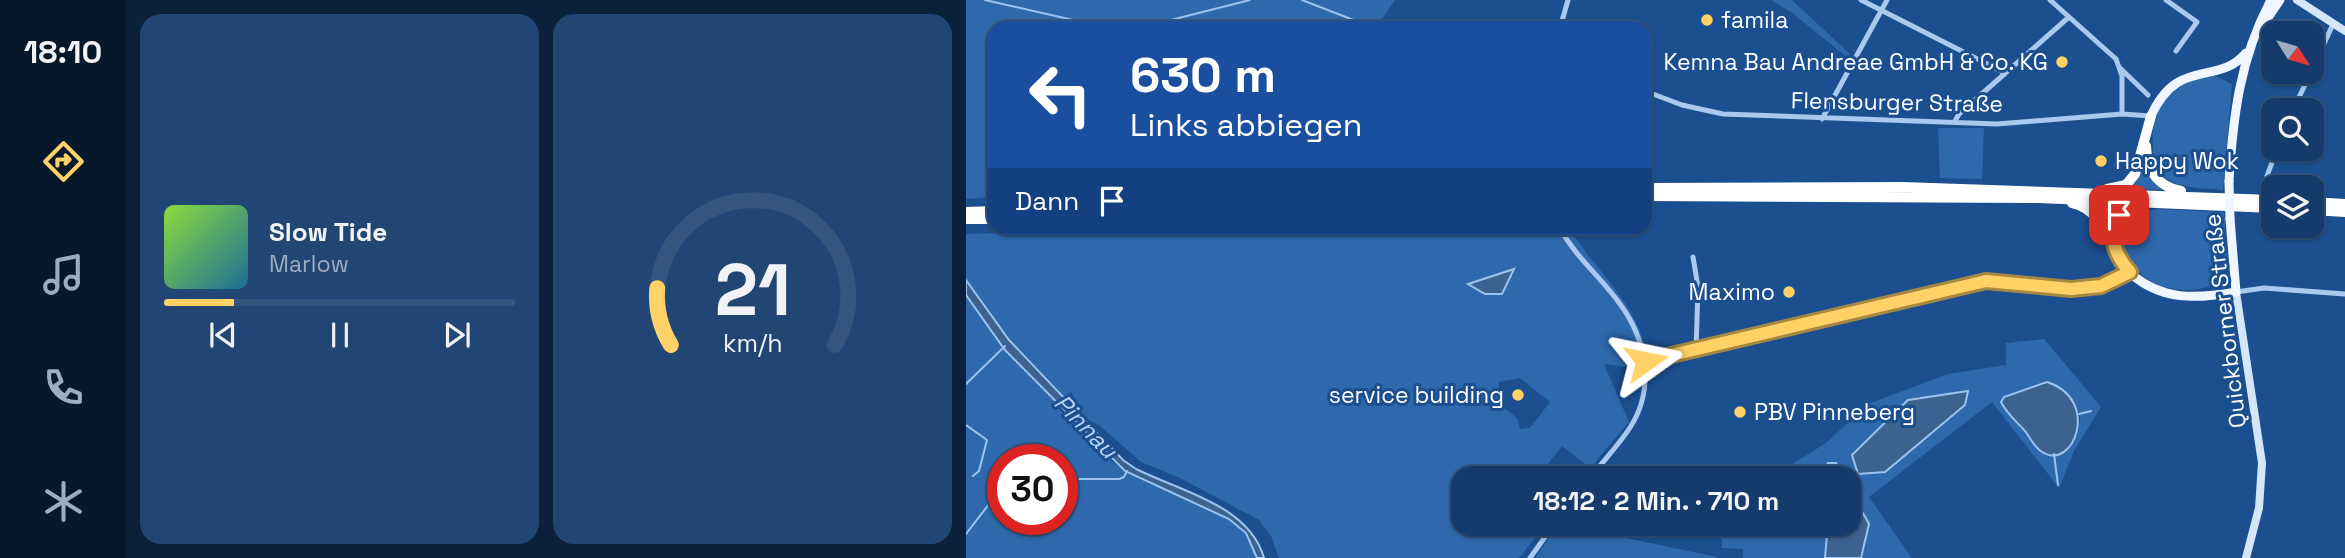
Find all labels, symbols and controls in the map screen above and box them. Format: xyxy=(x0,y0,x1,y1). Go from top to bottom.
place label: famila xyxy=(1721,5,1788,35)
marker: famila xyxy=(1699,12,1715,28)
north arrow xyxy=(2261,21,2324,84)
map controls xyxy=(2261,21,2324,238)
text: 18:10 xyxy=(24,32,102,72)
text: 630 m xyxy=(1130,44,1276,106)
place label: Kemna Bau Andreae GmbH & Co. KG xyxy=(1663,47,2048,77)
icon: left xyxy=(1015,49,1106,140)
marker: Kemna Bau Andreae GmbH & Co. KG xyxy=(2054,54,2070,70)
street label: Flensburger Straße xyxy=(1791,85,2003,119)
button: search xyxy=(2261,98,2324,161)
text: Links abbiegen xyxy=(1130,105,1362,145)
icon: directions xyxy=(39,137,88,186)
place label: Happy Wok xyxy=(2115,146,2239,176)
marker: Happy Wok xyxy=(2093,153,2109,169)
button: layers xyxy=(2261,175,2324,238)
icon: arrive xyxy=(1093,182,1131,220)
text: Dann xyxy=(1015,184,1079,218)
pin xyxy=(2089,185,2149,245)
icon: arrive xyxy=(2100,196,2138,234)
street label: Quickborner Straße xyxy=(2197,212,2253,430)
text: Slow Tide xyxy=(269,215,387,249)
text: 21 xyxy=(714,243,791,336)
text: Marlow xyxy=(269,249,349,279)
icon: music xyxy=(39,250,88,299)
place label: Maximo xyxy=(1689,277,1775,307)
marker: Maximo xyxy=(1781,284,1797,300)
icon: previous xyxy=(204,316,242,354)
icon: pause xyxy=(321,316,359,354)
icon: next xyxy=(438,316,476,354)
position arrow xyxy=(1609,324,1683,398)
text: km/h xyxy=(723,327,782,359)
icon: phone xyxy=(39,363,88,412)
place label: service building xyxy=(1329,380,1504,410)
water label: Pinnau xyxy=(1048,387,1125,466)
marker: service building xyxy=(1510,387,1526,403)
place label: PBV Pinneberg xyxy=(1754,397,1915,427)
marker: PBV Pinneberg xyxy=(1732,404,1748,420)
speed limit sign: 30 xyxy=(987,444,1078,535)
icon: climate xyxy=(39,477,88,526)
text: 18:12 · 2 Min. · 710 m xyxy=(1533,484,1779,518)

